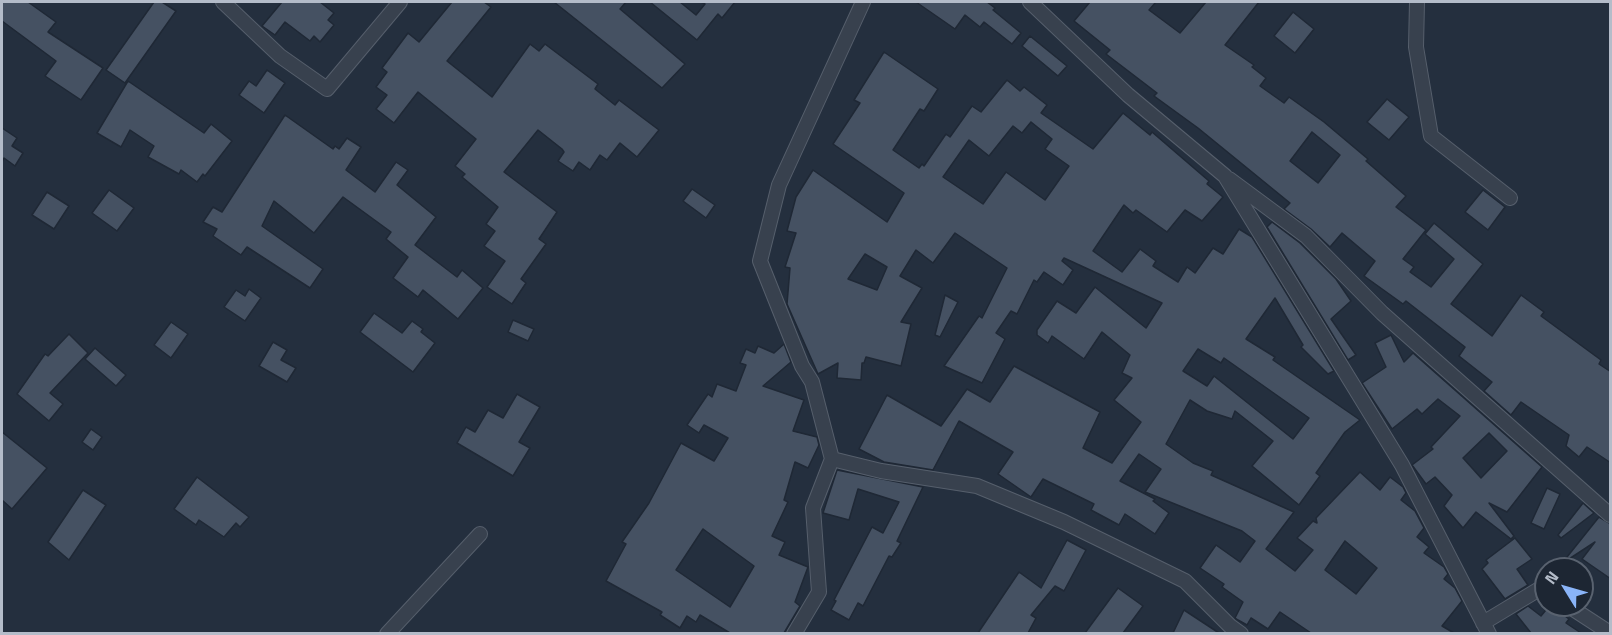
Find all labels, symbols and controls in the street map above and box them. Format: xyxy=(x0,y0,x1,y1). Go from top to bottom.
north arrow xyxy=(1534,557,1594,617)
text: N xyxy=(1538,566,1564,589)

